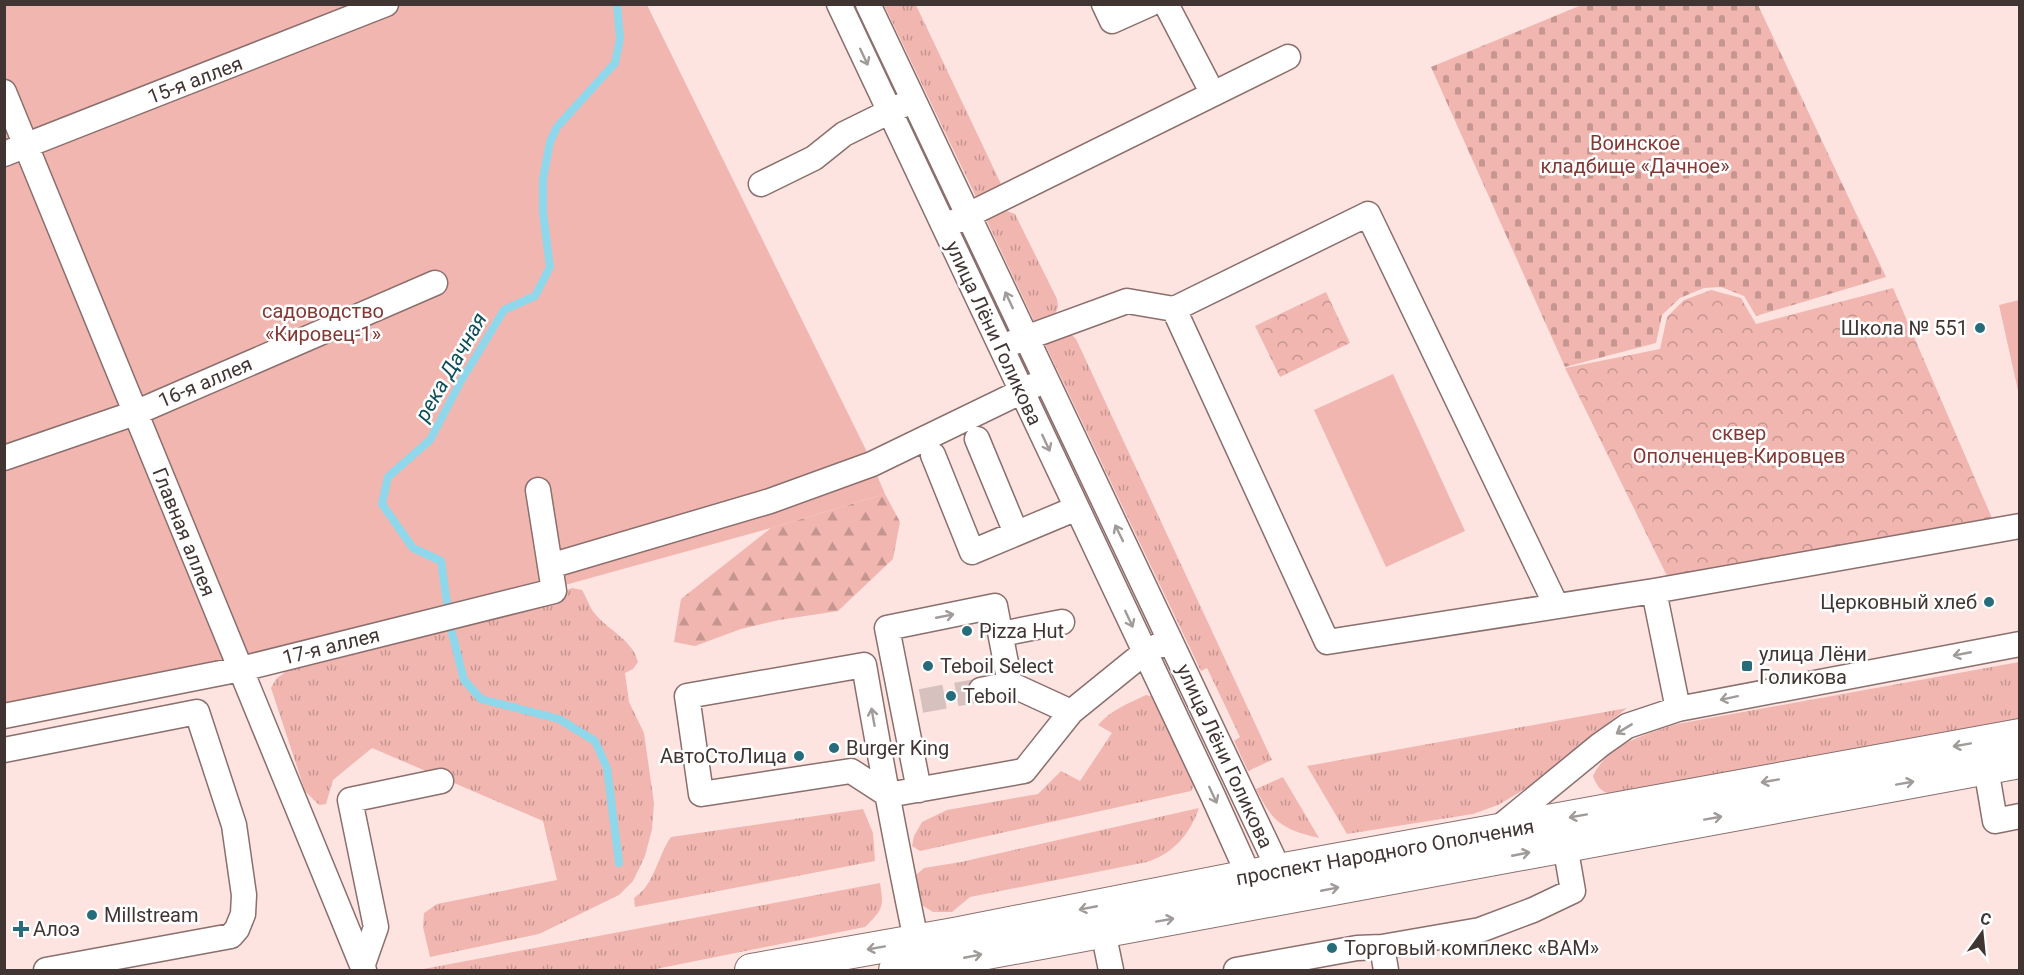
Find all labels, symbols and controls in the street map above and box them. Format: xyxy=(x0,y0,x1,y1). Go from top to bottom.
one-way arrow xyxy=(859,48,871,66)
street label: 15-я аллея xyxy=(144,51,246,109)
park label: Воинское кладбище «Дачное» xyxy=(1540,131,1730,178)
street label: улица Лёни Голикова xyxy=(941,237,1047,429)
one-way arrow xyxy=(1002,291,1014,309)
park label: садоводство «Кировец-1» xyxy=(262,299,384,346)
water label: река Дачная xyxy=(410,309,492,426)
place label: Школа № 551 xyxy=(1841,316,1968,340)
marker: Школа № 551 xyxy=(1973,321,1987,335)
street label: 16-я аллея xyxy=(155,352,255,412)
park label: сквер Ополченцев-Кировцев xyxy=(1633,421,1845,468)
one-way arrow xyxy=(1040,433,1052,451)
street label: Главная аллея xyxy=(147,464,221,600)
one-way arrow xyxy=(1112,525,1124,543)
place label: Церковный хлеб xyxy=(1820,590,1977,614)
marker: Церковный хлеб xyxy=(1982,595,1996,609)
one-way arrow xyxy=(1124,609,1136,627)
one-way arrow xyxy=(934,610,954,621)
place label: Pizza Hut xyxy=(979,619,1064,643)
street label: 17-я аллея xyxy=(280,622,382,670)
marker: Pizza Hut xyxy=(960,624,974,638)
place label: улица Лёни Голикова xyxy=(1759,642,1867,689)
one-way arrow xyxy=(1953,649,1972,660)
place label: Teboil Select xyxy=(940,654,1054,678)
marker: Teboil Select xyxy=(921,659,935,673)
marker: улица Лёни Голикова xyxy=(1740,659,1754,673)
street label: улица Лёни Голикова xyxy=(1172,660,1278,852)
place label: Teboil xyxy=(963,684,1017,708)
marker: Teboil xyxy=(944,689,958,703)
one-way arrow xyxy=(1720,693,1739,704)
one-way arrow xyxy=(868,708,879,727)
one-way arrow xyxy=(1616,724,1633,736)
place label: Burger King xyxy=(846,736,949,760)
one-way arrow xyxy=(1953,740,1972,751)
marker: Burger King xyxy=(827,741,841,755)
place label: АвтоСтоЛица xyxy=(660,744,787,768)
marker: АвтоСтоЛица xyxy=(792,749,806,763)
one-way arrow xyxy=(1761,776,1781,787)
one-way arrow xyxy=(1895,777,1914,788)
one-way arrow xyxy=(1207,786,1219,804)
one-way arrow xyxy=(1569,811,1589,822)
one-way arrow xyxy=(1703,812,1723,823)
street label: проспект Народного Ополчения xyxy=(1234,814,1536,890)
one-way arrow xyxy=(1511,848,1531,859)
one-way arrow xyxy=(1320,883,1339,895)
place label: Millstream xyxy=(104,903,199,927)
one-way arrow xyxy=(1079,903,1099,914)
north arrow xyxy=(1952,903,2012,963)
marker: Millstream xyxy=(85,908,99,922)
text: С xyxy=(1978,908,1993,930)
one-way arrow xyxy=(1154,914,1174,925)
place label: Алоэ xyxy=(33,917,80,941)
marker: Алоэ xyxy=(14,922,28,936)
place label: Торговый комплекс «ВАМ» xyxy=(1344,936,1599,960)
marker: Торговый комплекс «ВАМ» xyxy=(1325,941,1339,955)
one-way arrow xyxy=(866,942,886,953)
one-way arrow xyxy=(963,950,982,961)

